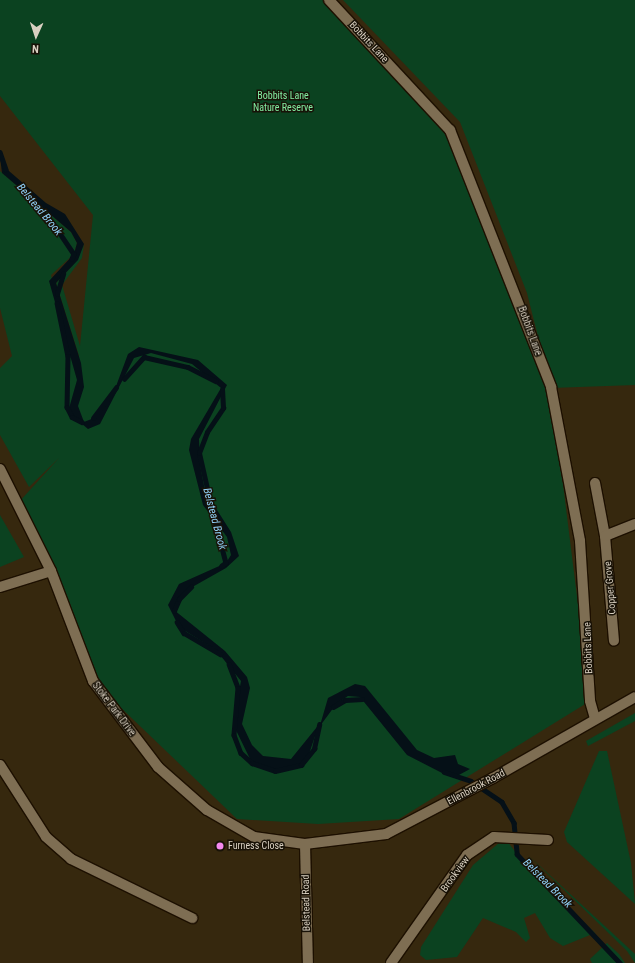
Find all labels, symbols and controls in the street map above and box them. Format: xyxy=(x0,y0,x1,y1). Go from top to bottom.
north arrow xyxy=(16,16,56,56)
street label: Bobbits Lane xyxy=(347,19,391,65)
text: N xyxy=(32,42,39,55)
park label: Bobbits Lane Nature Reserve xyxy=(253,89,313,112)
water label: Belstead Brook xyxy=(13,181,65,239)
street label: Bobbits Lane xyxy=(516,305,544,357)
water label: Belstead Brook xyxy=(199,487,229,551)
street label: Copper Grove xyxy=(602,561,618,615)
street label: Bobbits Lane xyxy=(581,622,595,674)
street label: Stoke Park Drive xyxy=(90,680,138,738)
street label: Ellenbrook Road xyxy=(445,767,507,807)
place label: Furness Close xyxy=(228,840,284,852)
marker: Furness Close xyxy=(215,841,225,851)
street label: Brookview xyxy=(438,854,472,894)
water label: Belstead Brook xyxy=(520,857,574,911)
street label: Belstead Road xyxy=(300,875,312,931)

